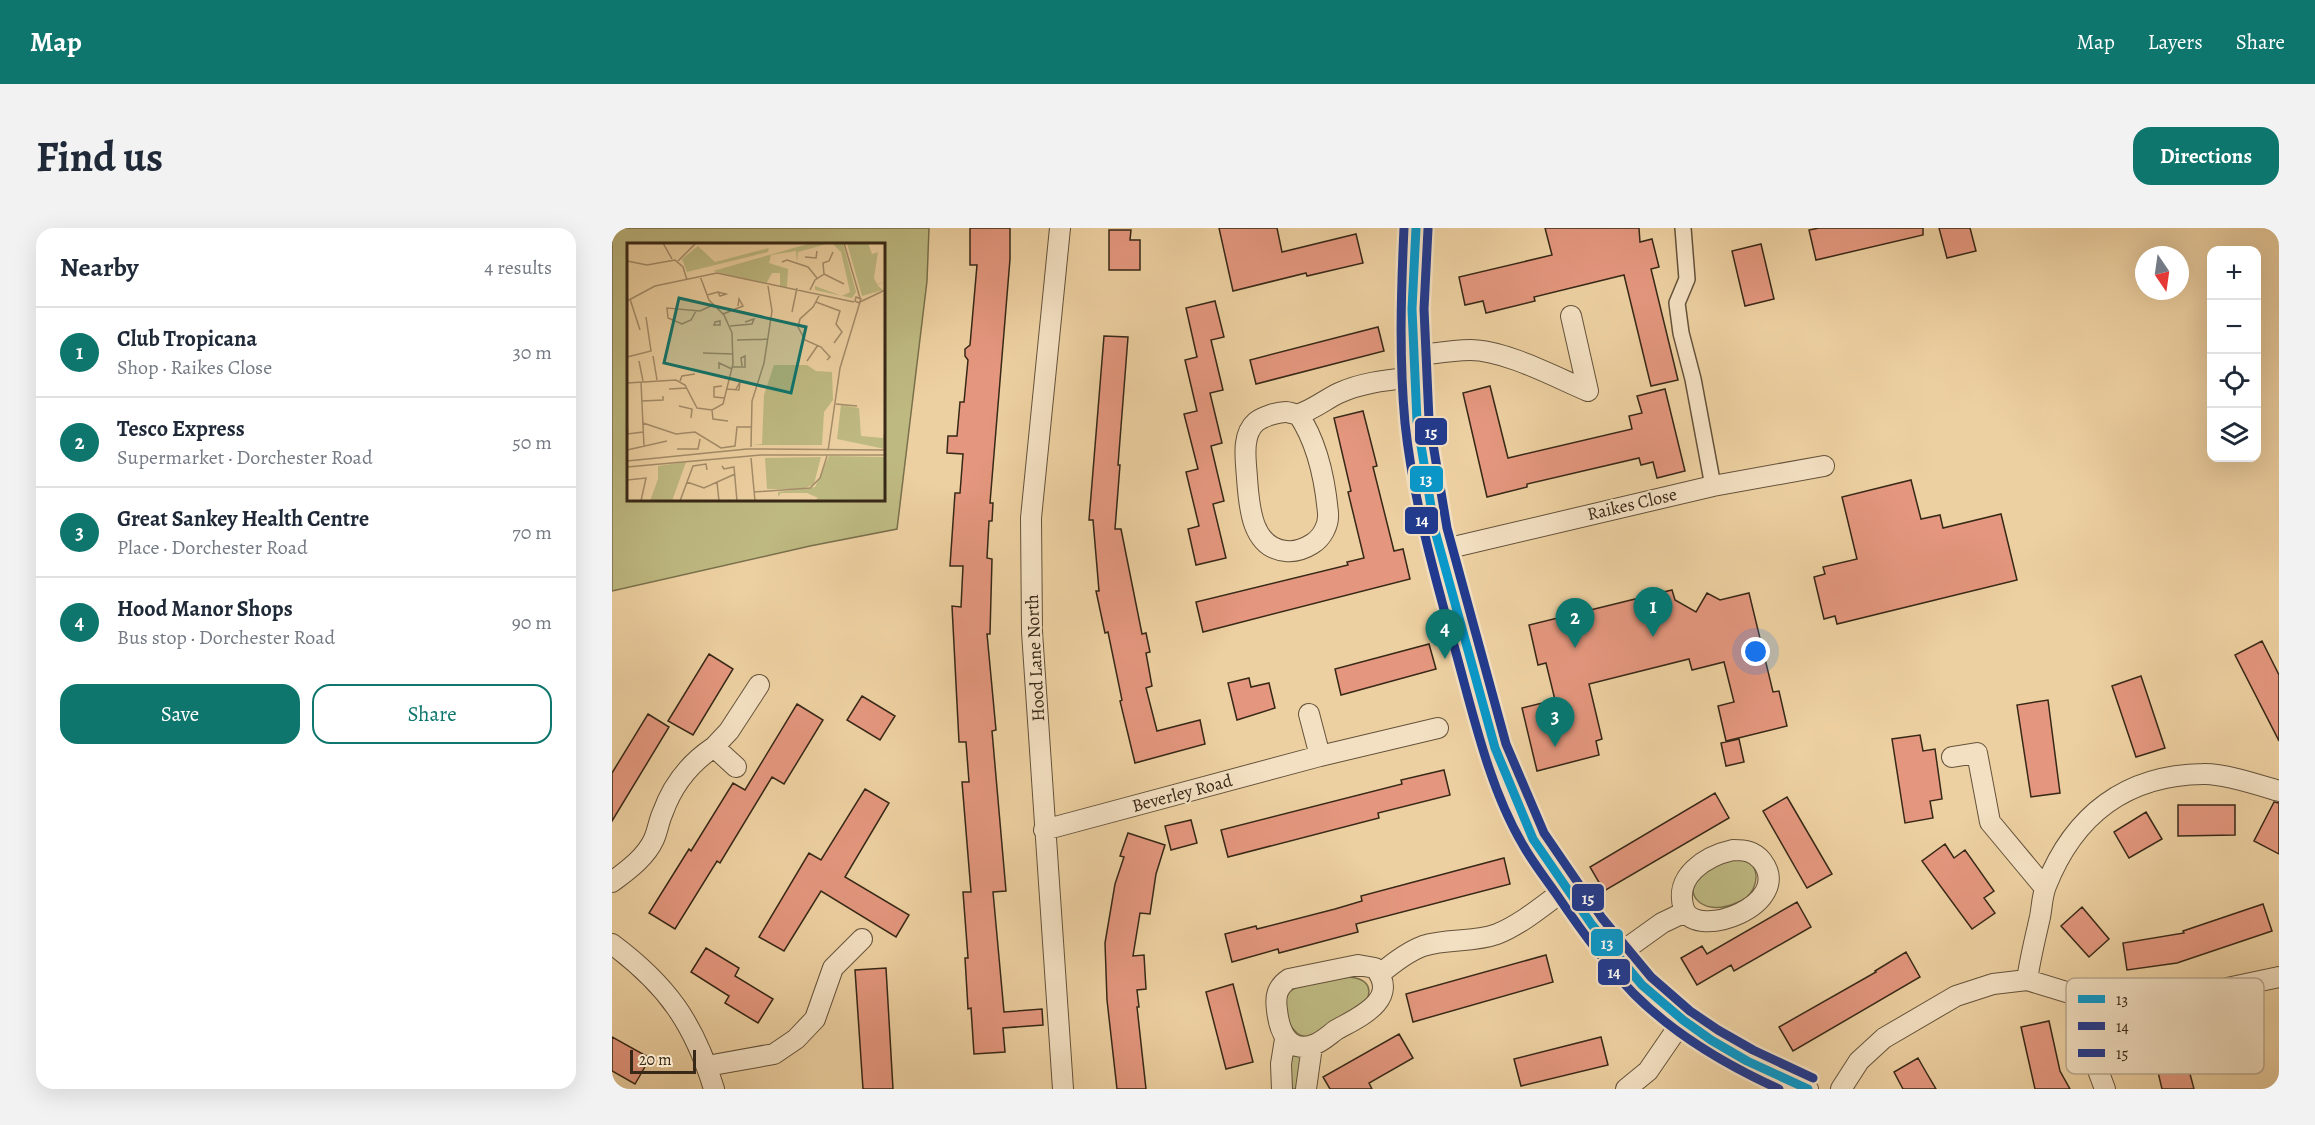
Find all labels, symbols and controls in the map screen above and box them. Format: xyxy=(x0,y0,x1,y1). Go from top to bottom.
text: Map xyxy=(30,23,82,61)
text: Map xyxy=(2076,28,2115,56)
text: Layers xyxy=(2148,28,2203,56)
text: Share xyxy=(2236,28,2285,56)
button: Directions xyxy=(2133,127,2279,185)
text: Find us xyxy=(36,128,163,185)
inset map xyxy=(627,243,885,501)
north arrow xyxy=(2135,246,2189,300)
map controls xyxy=(2207,246,2261,462)
button: + xyxy=(2207,246,2261,300)
text: Nearby xyxy=(60,250,139,285)
text: 4 results xyxy=(484,254,552,281)
button: − xyxy=(2207,300,2261,354)
text: Club Tropicana xyxy=(117,324,257,354)
text: 1 xyxy=(76,339,83,366)
text: 30 m xyxy=(512,339,552,366)
text: Shop · Raikes Close xyxy=(117,354,272,381)
button: locate xyxy=(2207,354,2261,408)
button: layers xyxy=(2207,408,2261,462)
text: Tesco Express xyxy=(117,414,245,444)
line badge: 15 xyxy=(1414,417,1448,446)
text: 15 xyxy=(1425,422,1437,444)
text: 2 xyxy=(75,429,84,456)
text: 50 m xyxy=(512,429,552,456)
text: Supermarket · Dorchester Road xyxy=(117,444,373,471)
line badge: 13 xyxy=(1409,465,1444,493)
text: 13 xyxy=(1420,469,1432,491)
street label: Raikes Close xyxy=(1585,482,1679,526)
text: Great Sankey Health Centre xyxy=(117,504,369,534)
line badge: 14 xyxy=(1404,506,1439,535)
text: 14 xyxy=(1415,510,1429,532)
text: 3 xyxy=(75,519,84,546)
text: 70 m xyxy=(512,519,552,546)
text: Place · Dorchester Road xyxy=(117,534,308,561)
pin: 1 xyxy=(1634,588,1672,637)
street label: Hood Lane North xyxy=(1020,593,1050,722)
text: Hood Manor Shops xyxy=(117,594,293,624)
pin: 2 xyxy=(1556,598,1594,648)
text: 4 xyxy=(75,609,84,636)
text: 90 m xyxy=(512,609,552,636)
pin: 4 xyxy=(1426,610,1464,659)
text: Bus stop · Dorchester Road xyxy=(117,624,335,651)
your location xyxy=(1741,637,1770,666)
button: Save xyxy=(60,684,300,744)
button: Share xyxy=(312,684,552,744)
pin: 3 xyxy=(1536,698,1574,747)
street label: Beverley Road xyxy=(1129,768,1235,818)
line badge: 15 xyxy=(1571,883,1605,912)
text: 15 xyxy=(1582,888,1594,910)
line badge: 13 xyxy=(1590,928,1624,957)
text: 13 xyxy=(1601,933,1613,955)
line badge: 14 xyxy=(1597,958,1631,986)
text: 14 xyxy=(1607,962,1621,984)
legend xyxy=(2066,978,2264,1074)
text: 13 xyxy=(2116,989,2128,1011)
text: 14 xyxy=(2116,1016,2129,1038)
text: 15 xyxy=(2116,1043,2128,1065)
scale bar xyxy=(630,1047,696,1074)
text: 20 m xyxy=(639,1049,672,1071)

